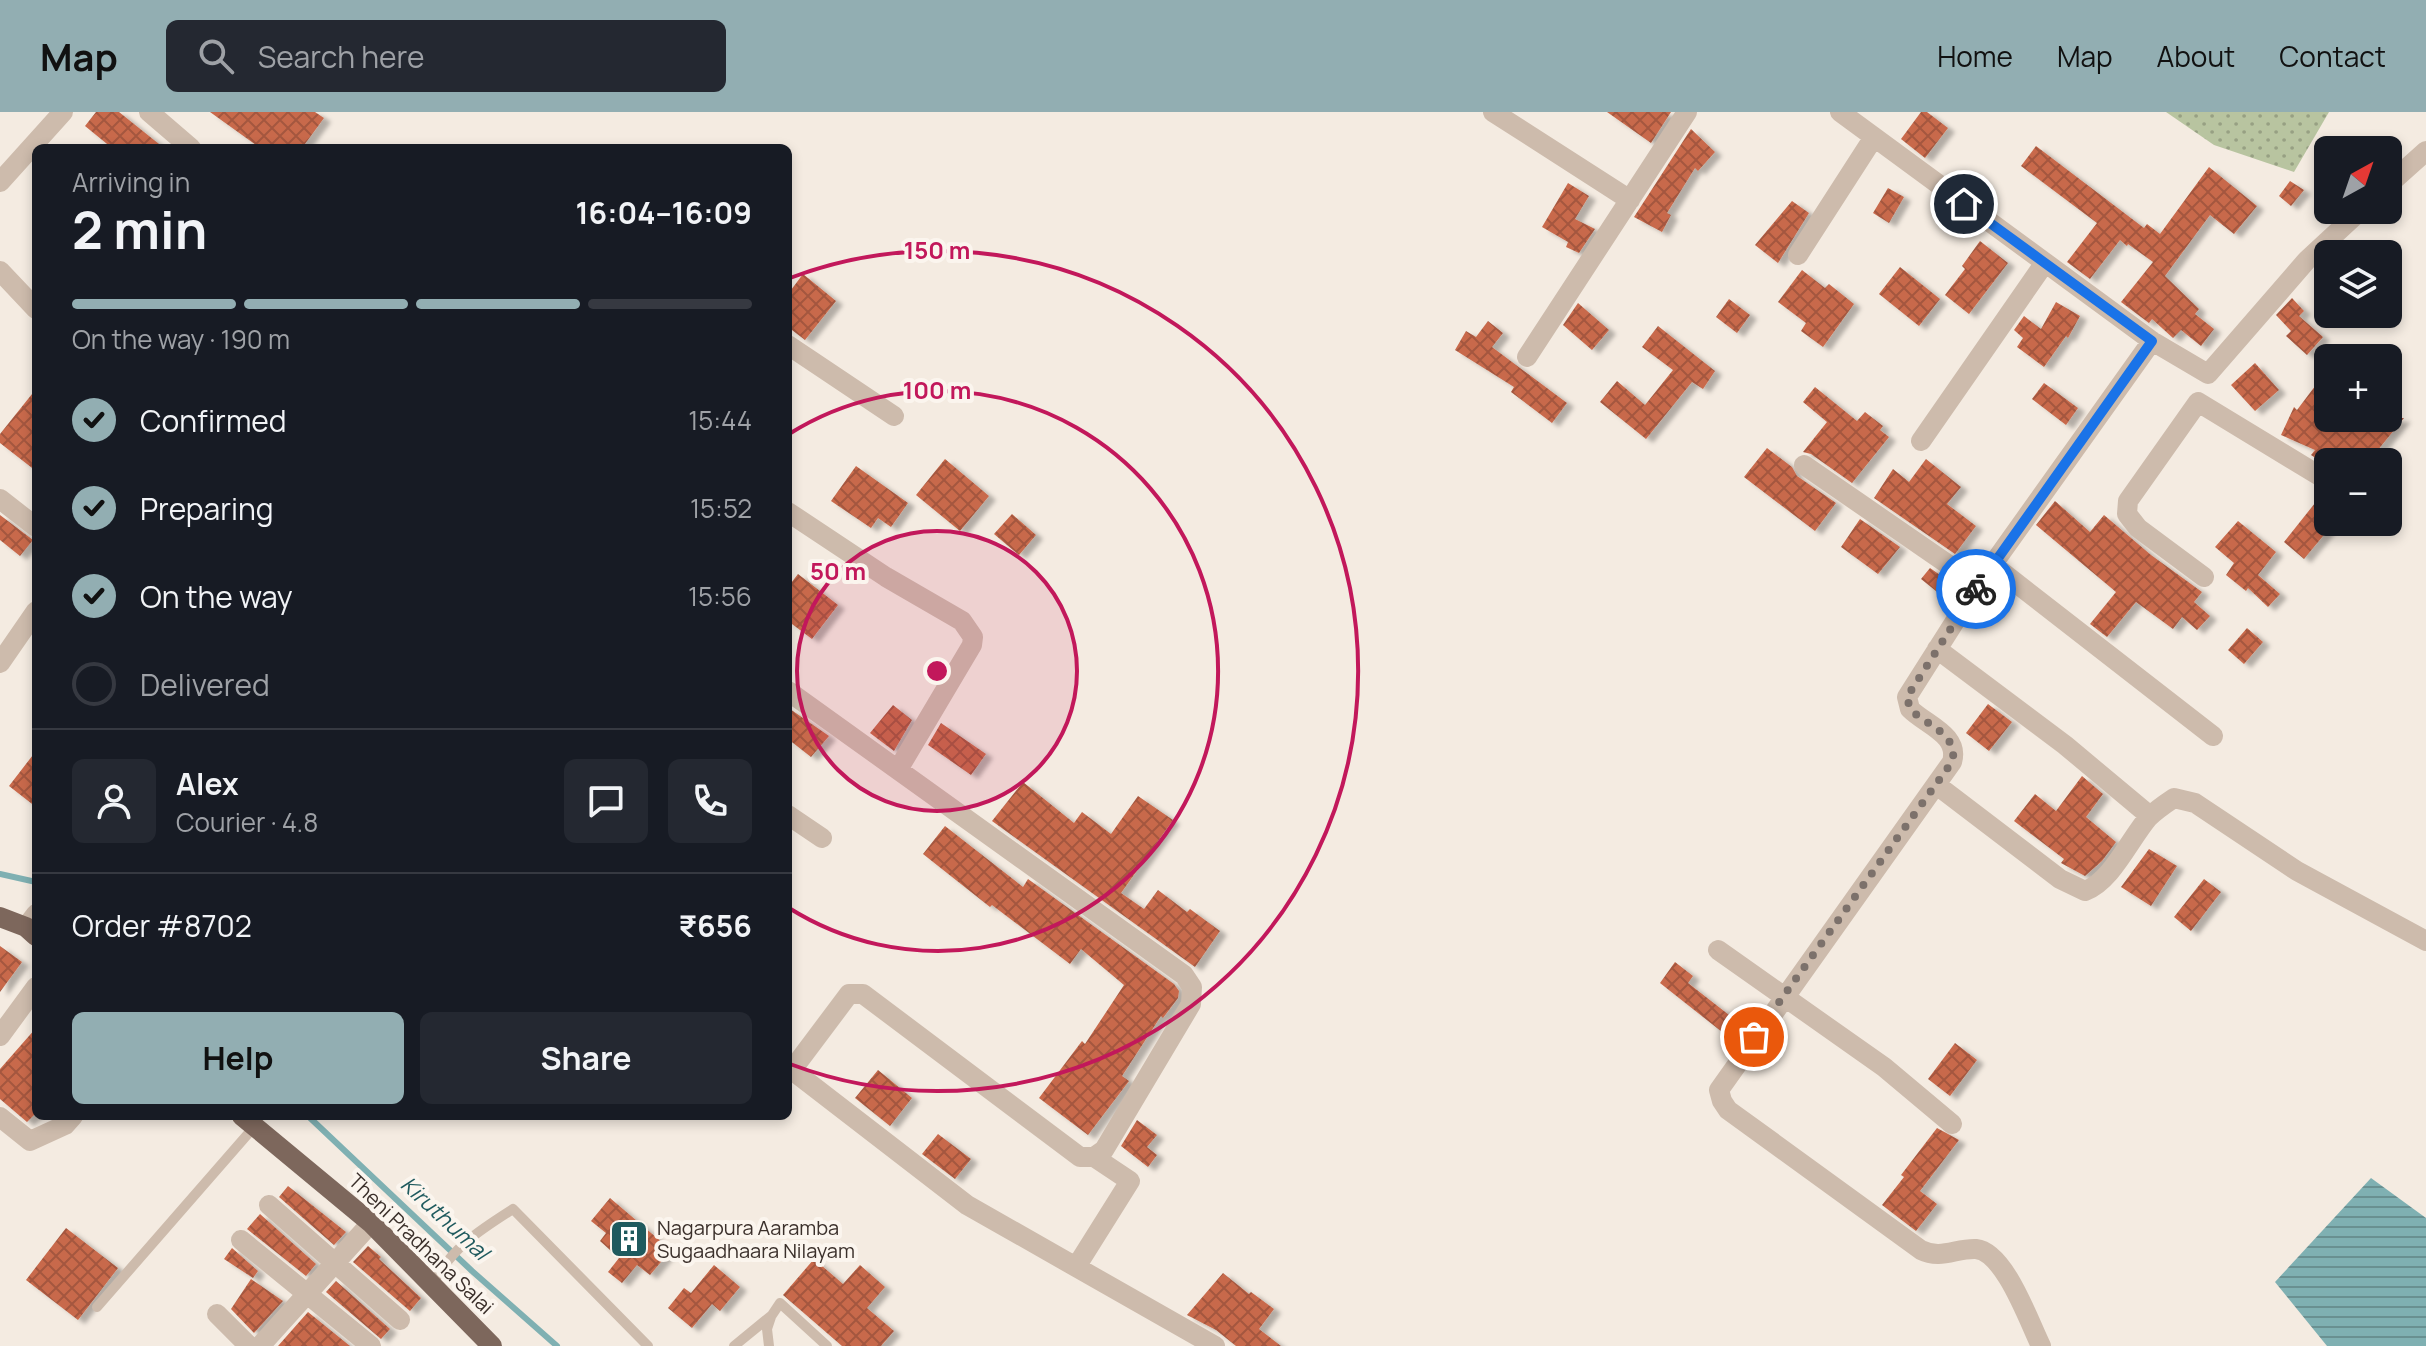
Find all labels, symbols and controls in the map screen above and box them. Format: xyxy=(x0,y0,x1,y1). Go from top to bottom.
search box xyxy=(166,20,726,92)
text: Map xyxy=(40,30,118,82)
icon: search xyxy=(194,34,238,78)
text: Search here xyxy=(258,36,425,77)
text: Home xyxy=(1937,37,2013,75)
text: Map xyxy=(2057,37,2113,75)
text: About xyxy=(2157,37,2235,75)
text: Contact xyxy=(2279,37,2386,75)
north arrow xyxy=(2314,136,2402,224)
map controls xyxy=(2314,136,2402,536)
text: Arriving in xyxy=(72,164,190,200)
pin xyxy=(1930,170,1998,238)
icon: home xyxy=(1942,182,1986,226)
text: 16:04–16:09 xyxy=(575,192,752,233)
text: 2 min xyxy=(72,194,207,265)
text: 150 m xyxy=(904,233,970,266)
button: layers xyxy=(2314,240,2402,328)
text: On the way · 190 m xyxy=(72,321,290,357)
button: + xyxy=(2314,344,2402,432)
text: 100 m xyxy=(903,373,971,406)
icon: check xyxy=(72,398,116,442)
text: Confirmed xyxy=(140,400,287,441)
text: 15:44 xyxy=(688,402,752,438)
button: − xyxy=(2314,448,2402,536)
icon: check xyxy=(72,486,116,530)
text: Preparing xyxy=(140,488,274,529)
text: 15:52 xyxy=(690,490,752,526)
courier xyxy=(1936,549,2016,629)
text: 50 m xyxy=(810,554,866,587)
icon: bike xyxy=(1954,567,1998,611)
icon: check xyxy=(72,574,116,618)
text: On the way xyxy=(140,576,293,617)
text: 15:56 xyxy=(688,578,752,614)
centre of rings xyxy=(923,657,951,685)
text: Delivered xyxy=(140,664,270,705)
button: person xyxy=(72,759,156,843)
button: chat xyxy=(564,759,648,843)
button: phone xyxy=(668,759,752,843)
text: Alex xyxy=(176,763,239,804)
text: Courier · 4.8 xyxy=(176,804,318,840)
text: Order #8702 xyxy=(72,905,252,946)
text: ₹656 xyxy=(679,905,752,946)
pin xyxy=(1720,1003,1788,1071)
button: Help xyxy=(72,1012,404,1104)
button: Share xyxy=(420,1012,752,1104)
icon: bag xyxy=(1732,1015,1776,1059)
street label: Theni Pradhana Salai xyxy=(343,1167,500,1320)
water label: Kiruthumal xyxy=(394,1169,498,1268)
place label: Nagarpura Aaramba Sugaadhaara Nilayam xyxy=(657,1214,855,1264)
building icon: Nagarpura Aaramba Sugaadhaara Nilayam xyxy=(608,1218,650,1260)

